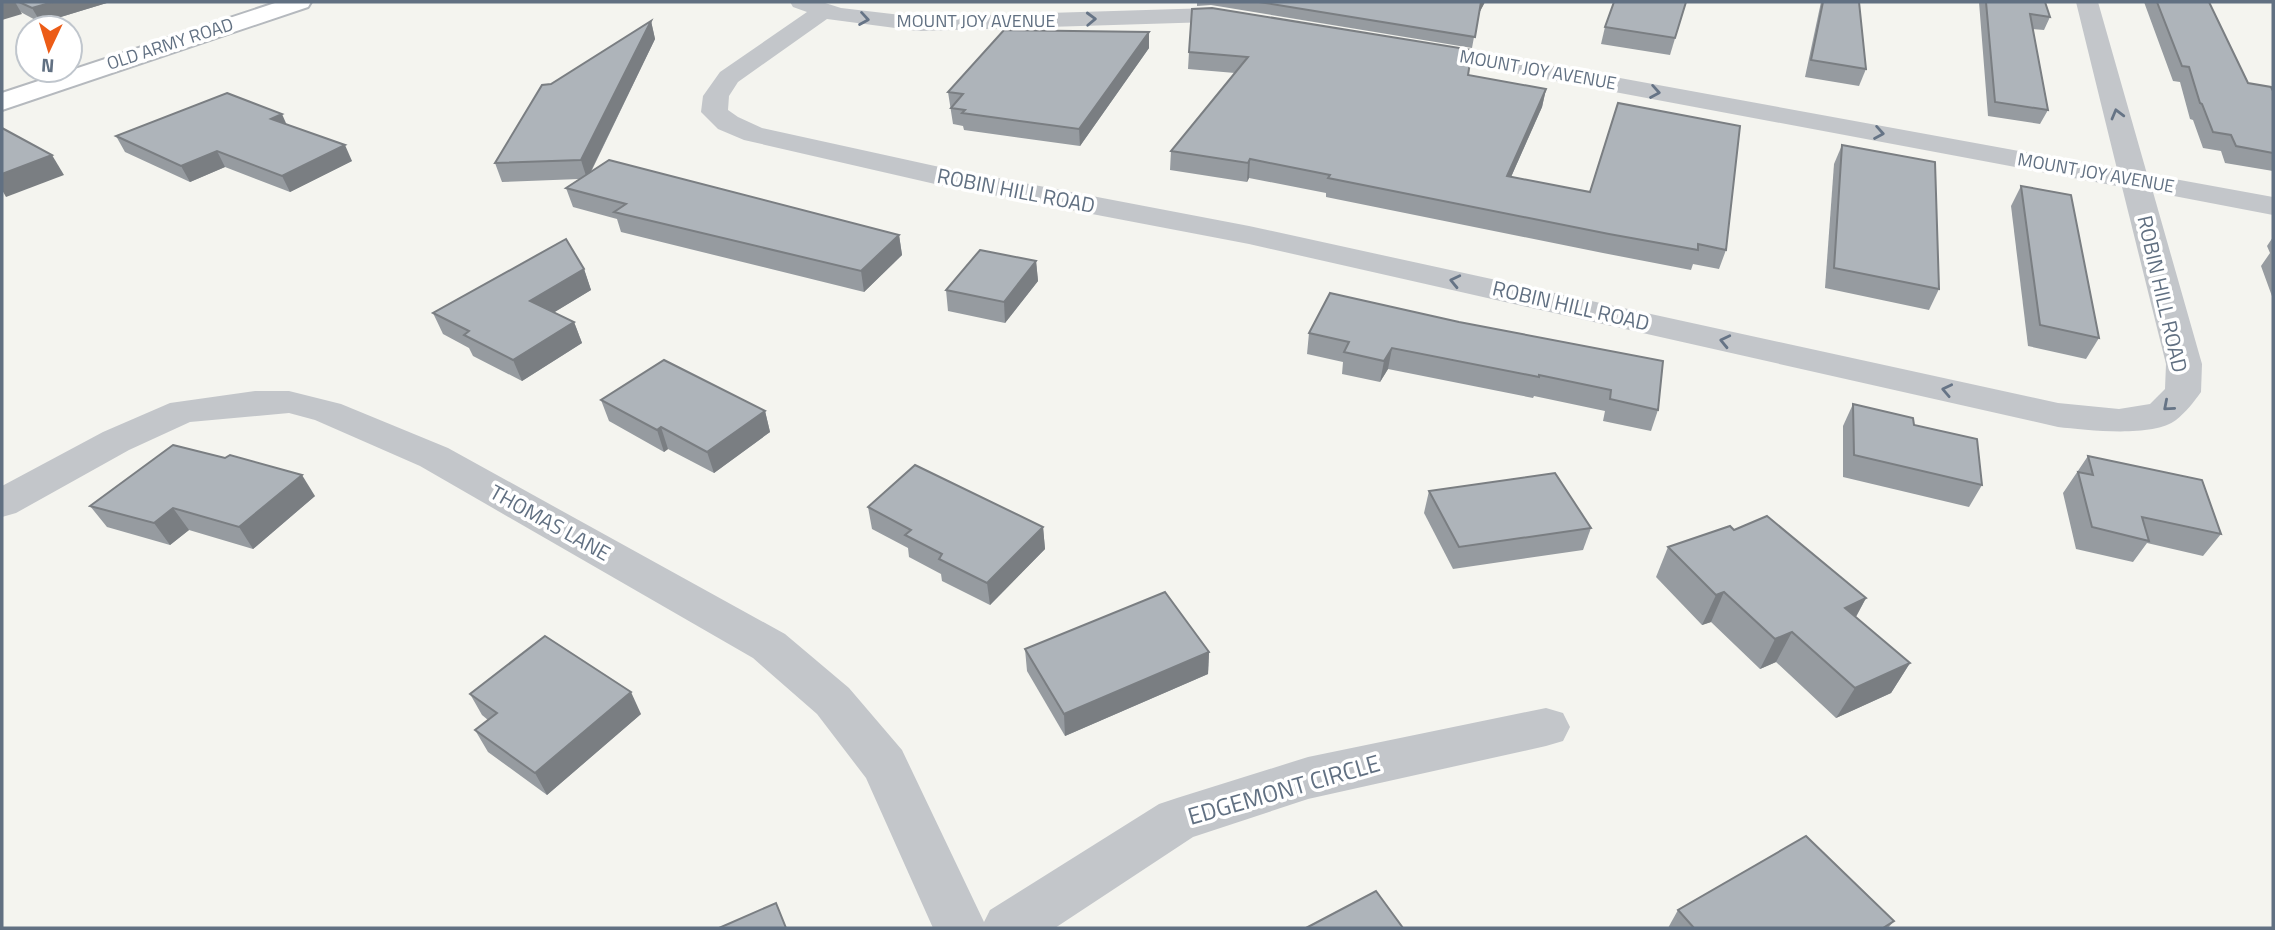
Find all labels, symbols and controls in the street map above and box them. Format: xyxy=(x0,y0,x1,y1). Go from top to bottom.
street label: MOUNT JOY AVENUE xyxy=(897,7,1055,34)
street label: OLD ARMY ROAD xyxy=(103,10,237,77)
one-way arrow xyxy=(858,11,870,26)
one-way arrow xyxy=(1086,12,1097,27)
north arrow xyxy=(14,14,84,84)
street label: MOUNT JOY AVENUE xyxy=(1458,42,1619,97)
text: N xyxy=(40,52,55,81)
one-way arrow xyxy=(1649,84,1661,99)
one-way arrow xyxy=(2111,108,2125,120)
one-way arrow xyxy=(1873,125,1885,140)
street label: MOUNT JOY AVENUE xyxy=(2016,145,2177,200)
street label: ROBIN HILL ROAD xyxy=(934,159,1098,221)
street label: ROBIN HILL ROAD xyxy=(2129,212,2197,376)
street label: ROBIN HILL ROAD xyxy=(1489,271,1653,339)
one-way arrow xyxy=(1449,274,1461,289)
one-way arrow xyxy=(1719,335,1731,349)
one-way arrow xyxy=(1941,384,1953,398)
one-way arrow xyxy=(2163,398,2176,410)
street label: THOMAS LANE xyxy=(484,476,617,568)
street label: EDGEMONT CIRCLE xyxy=(1183,744,1384,834)

